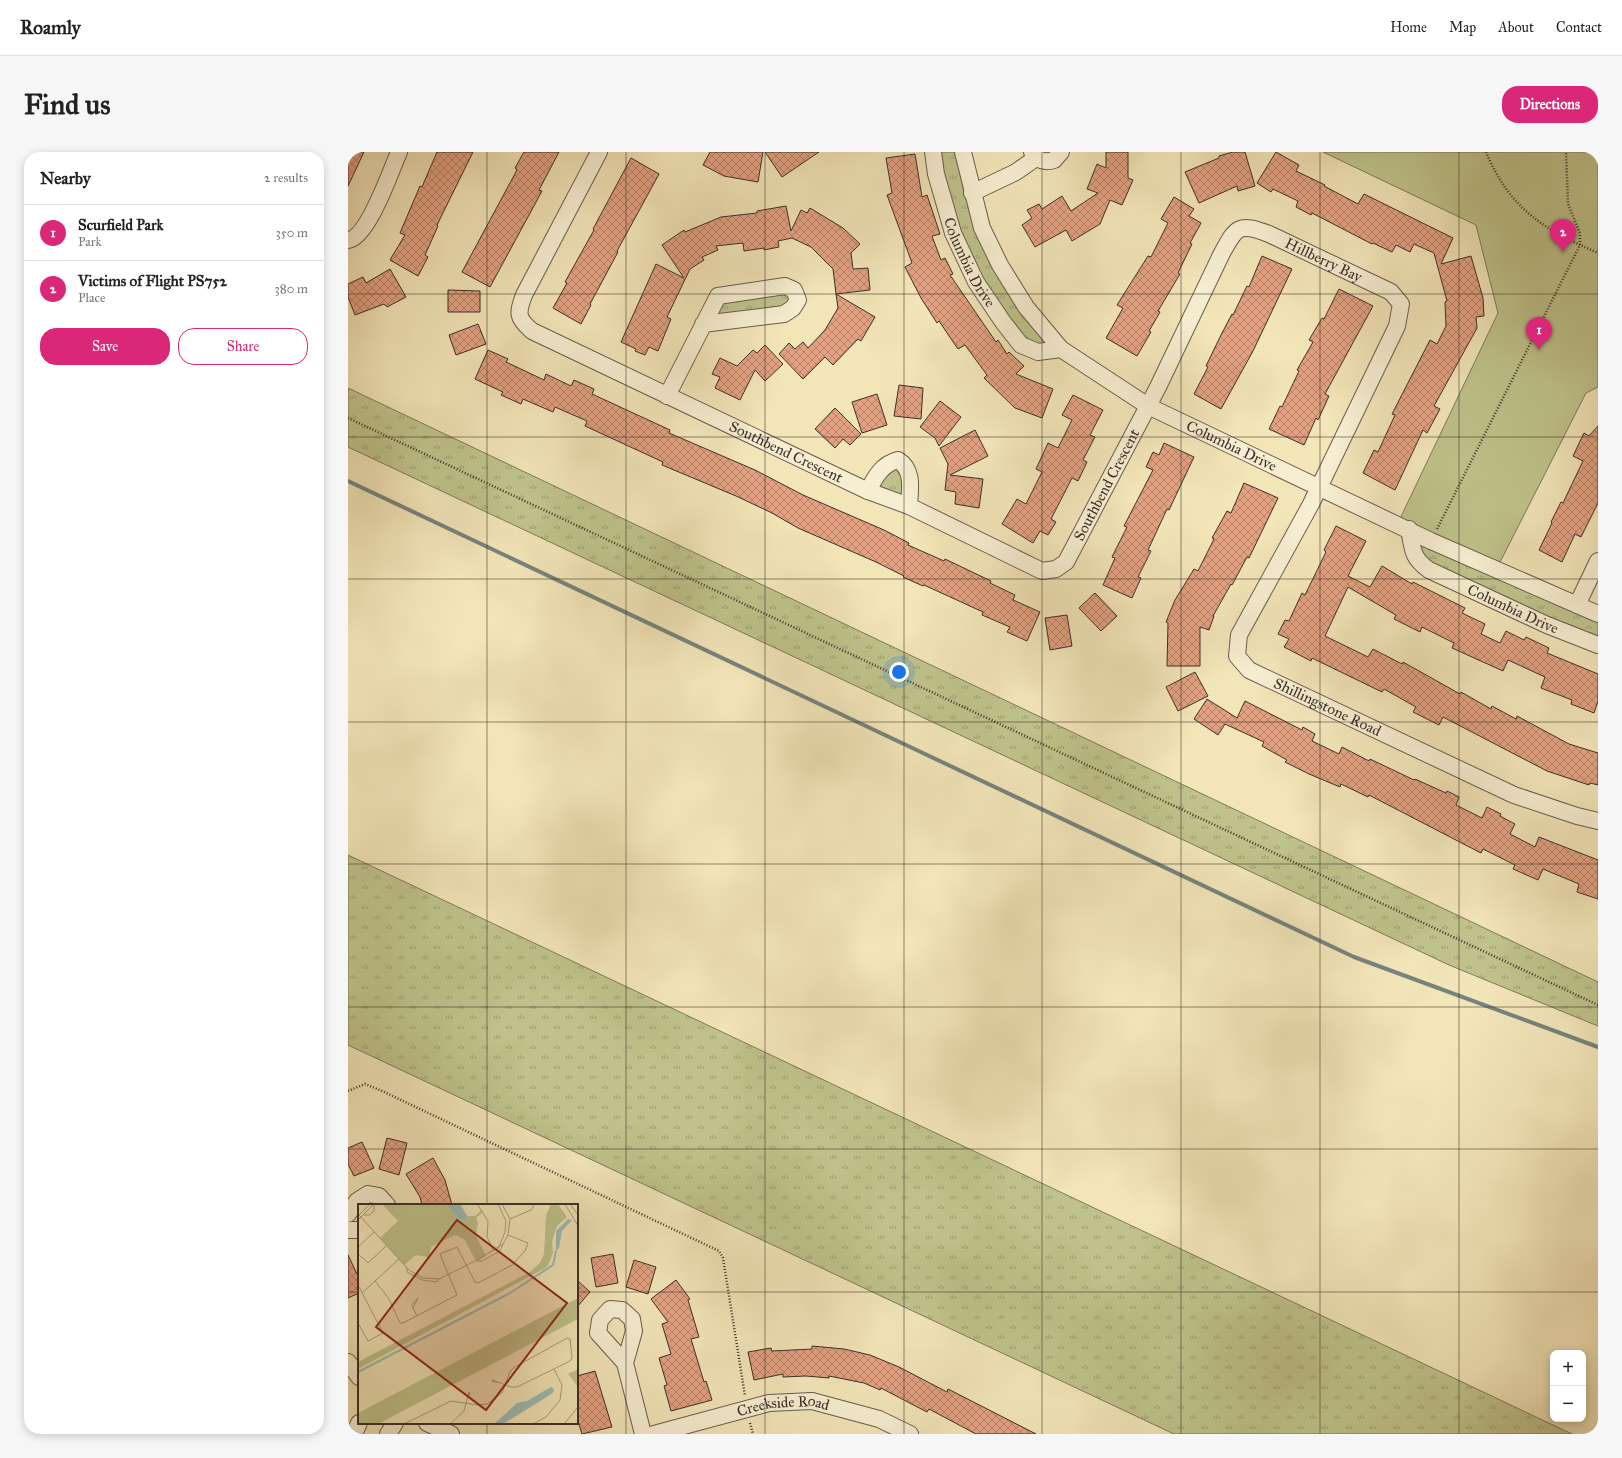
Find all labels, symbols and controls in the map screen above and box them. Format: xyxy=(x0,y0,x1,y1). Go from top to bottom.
text: Roamly xyxy=(20,16,81,39)
text: Home xyxy=(1390,19,1427,36)
text: Map xyxy=(1449,19,1476,36)
text: About xyxy=(1498,19,1534,36)
text: Contact xyxy=(1556,19,1602,36)
button: Directions xyxy=(1502,86,1598,123)
text: Find us xyxy=(24,87,110,122)
text: Nearby xyxy=(40,168,91,189)
text: 2 results xyxy=(264,170,308,186)
street label: Columbia Drive xyxy=(940,215,999,310)
text: Scurfield Park xyxy=(78,216,163,234)
pin: 2 xyxy=(1550,219,1576,252)
text: 1 xyxy=(50,225,56,241)
text: 350 m xyxy=(275,225,308,241)
text: Park xyxy=(78,234,102,250)
street label: Hillberry Bay xyxy=(1282,234,1366,286)
text: Victims of Flight PS752 xyxy=(78,272,227,290)
text: 2 xyxy=(50,281,56,297)
text: 380 m xyxy=(275,281,308,297)
text: Place xyxy=(78,290,105,306)
pin: 1 xyxy=(1526,317,1552,350)
button: Save xyxy=(40,328,170,365)
button: Share xyxy=(178,328,308,365)
street label: Southbend Crescent xyxy=(726,417,846,487)
street label: Columbia Drive xyxy=(1183,417,1280,475)
street label: Southbend Crescent xyxy=(1070,425,1144,544)
street label: Columbia Drive xyxy=(1465,580,1561,638)
your location xyxy=(889,662,909,682)
street label: Shillingstone Road xyxy=(1271,674,1384,740)
inset map xyxy=(358,1204,578,1424)
map controls xyxy=(1550,1350,1586,1422)
button: + xyxy=(1550,1350,1586,1386)
button: − xyxy=(1550,1386,1586,1422)
street label: Creekside Road xyxy=(735,1391,832,1420)

